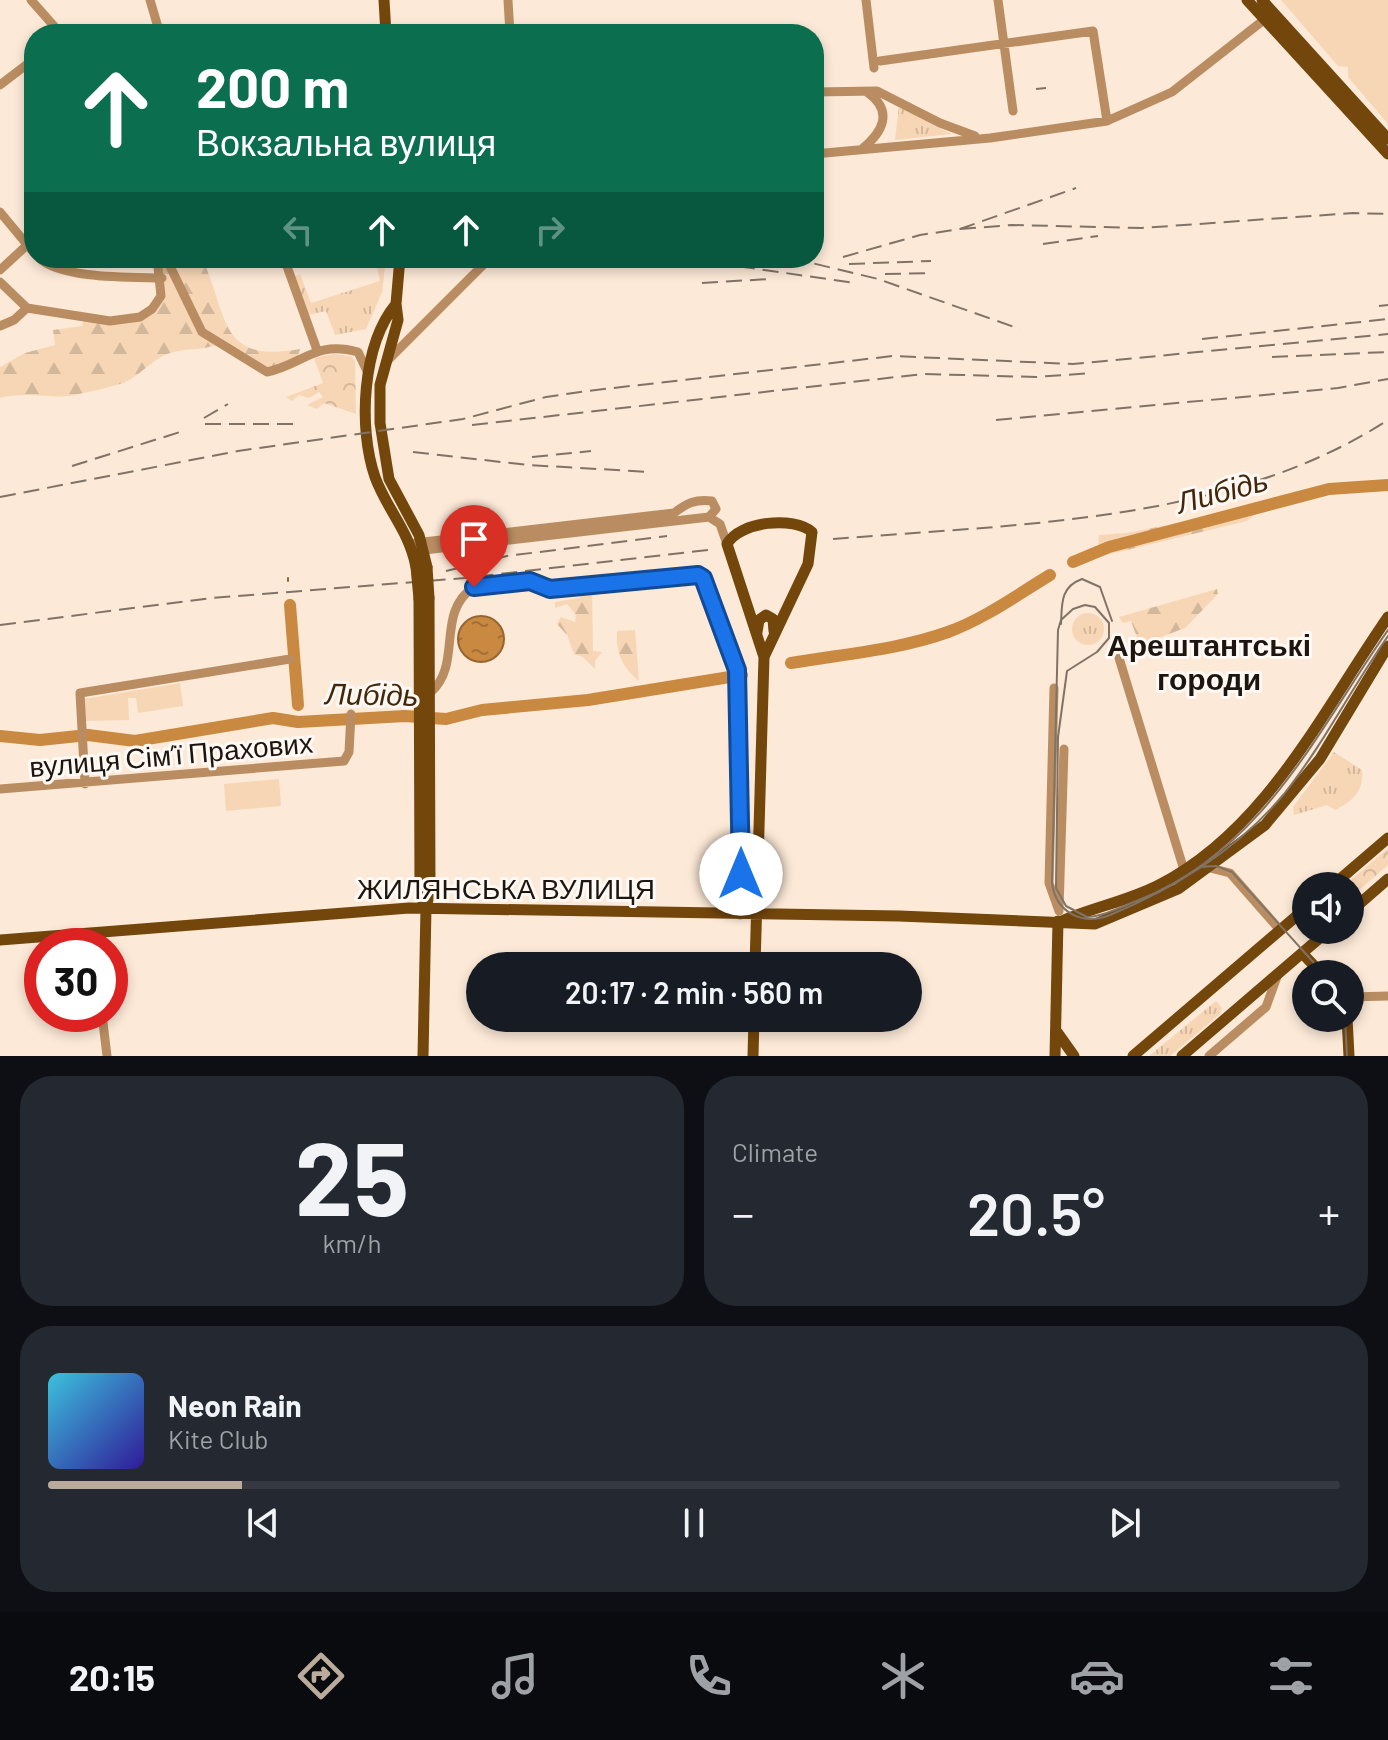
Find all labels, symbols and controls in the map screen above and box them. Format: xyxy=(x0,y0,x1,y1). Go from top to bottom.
text: 200 m xyxy=(196,52,349,119)
icon: ahead xyxy=(64,56,168,160)
text: Вокзальна вулиця xyxy=(196,120,496,163)
icon: left xyxy=(276,208,320,252)
icon: ahead xyxy=(360,208,404,252)
icon: ahead xyxy=(444,208,488,252)
icon: right xyxy=(528,208,572,252)
water label: Либідь xyxy=(1170,461,1272,520)
pin xyxy=(440,505,508,587)
icon: arrive xyxy=(452,517,496,561)
district label: Арештантські городи xyxy=(1107,626,1311,696)
water label: Либідь xyxy=(323,674,419,712)
street label: вулиця Сімʼї Прахових xyxy=(28,725,314,783)
position arrow xyxy=(699,832,783,916)
street label: ЖИЛЯНСЬКА ВУЛИЦЯ xyxy=(357,871,655,905)
map controls xyxy=(1292,872,1364,1032)
button: sound xyxy=(1292,872,1364,944)
speed limit sign: 30 xyxy=(24,928,128,1032)
button: search xyxy=(1292,960,1364,1032)
text: 20:17 · 2 min · 560 m xyxy=(565,974,823,1010)
text: 25 xyxy=(295,1112,409,1237)
text: Climate xyxy=(732,1136,818,1167)
text: 20.5° xyxy=(967,1176,1105,1248)
text: − xyxy=(732,1186,754,1239)
text: + xyxy=(1318,1186,1340,1239)
text: km/h xyxy=(323,1227,381,1258)
text: Neon Rain xyxy=(168,1387,302,1423)
text: Kite Club xyxy=(168,1423,269,1454)
icon: previous xyxy=(241,1501,285,1545)
icon: pause xyxy=(672,1501,716,1545)
icon: next xyxy=(1103,1501,1147,1545)
icon: directions xyxy=(293,1648,349,1704)
icon: music xyxy=(487,1648,543,1704)
icon: phone xyxy=(681,1648,737,1704)
icon: climate xyxy=(875,1648,931,1704)
icon: car xyxy=(1069,1648,1125,1704)
icon: filters xyxy=(1263,1648,1319,1704)
text: 20:15 xyxy=(69,1655,155,1698)

